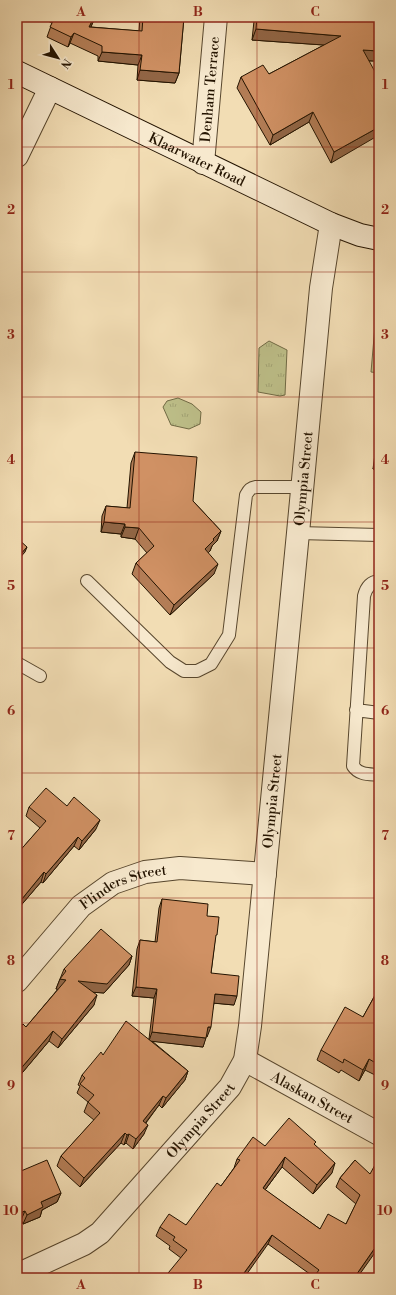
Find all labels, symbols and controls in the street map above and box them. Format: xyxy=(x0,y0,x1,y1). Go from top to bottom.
text: A xyxy=(75,4,86,20)
text: B xyxy=(193,4,203,20)
text: C xyxy=(310,4,320,20)
street label: Denham Terrace xyxy=(197,36,224,143)
north arrow xyxy=(38,38,78,78)
text: N xyxy=(57,56,74,71)
text: 1 xyxy=(8,77,15,93)
text: 1 xyxy=(382,77,389,93)
street label: Klaarwater Road xyxy=(145,129,248,191)
text: 2 xyxy=(7,202,15,218)
text: 2 xyxy=(381,202,389,218)
text: 3 xyxy=(7,327,15,343)
text: 3 xyxy=(381,327,389,343)
street label: Olympia Street xyxy=(291,430,318,527)
text: 4 xyxy=(7,452,16,468)
text: 4 xyxy=(381,452,390,468)
text: 5 xyxy=(7,578,15,594)
text: 5 xyxy=(381,578,389,594)
text: 6 xyxy=(7,703,15,719)
text: 6 xyxy=(381,703,389,719)
street label: Olympia Street xyxy=(259,753,286,849)
text: 7 xyxy=(7,828,15,844)
text: 7 xyxy=(381,828,389,844)
street label: Flinders Street xyxy=(76,862,167,914)
text: 8 xyxy=(7,953,15,969)
text: 8 xyxy=(381,953,389,969)
street label: Alaskan Street xyxy=(267,1068,356,1128)
text: 9 xyxy=(7,1078,15,1094)
text: 9 xyxy=(381,1078,389,1094)
street label: Olympia Street xyxy=(163,1081,240,1163)
text: 10 xyxy=(3,1203,19,1219)
text: 10 xyxy=(377,1203,393,1219)
text: A xyxy=(75,1277,86,1293)
text: B xyxy=(193,1277,203,1293)
text: C xyxy=(310,1277,320,1293)

